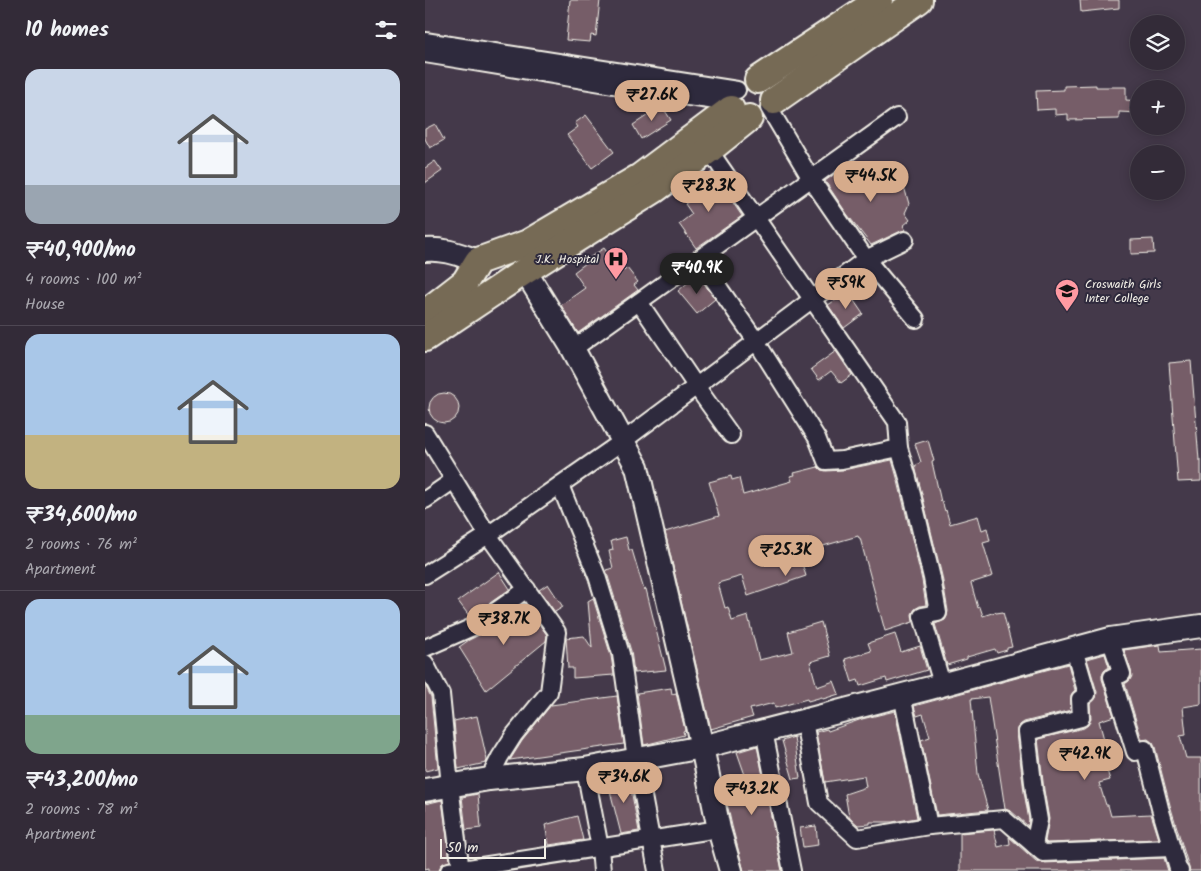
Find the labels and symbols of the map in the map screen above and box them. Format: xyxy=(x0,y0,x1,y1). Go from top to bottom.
pin: ₹27.6K xyxy=(611,80,693,122)
pin: ₹44.5K xyxy=(830,160,912,203)
pin: ₹28.3K xyxy=(668,170,750,213)
hospital icon: J.K. Hospital xyxy=(603,246,629,280)
place label: J.K. Hospital xyxy=(535,250,599,269)
pin: ₹40.9K xyxy=(656,252,738,295)
pin: ₹59K xyxy=(816,268,876,310)
place label: Croswaith Girls Inter College xyxy=(1085,275,1161,308)
school or university icon: Croswaith Girls Inter College xyxy=(1054,278,1080,312)
pin: ₹25.3K xyxy=(745,534,827,577)
pin: ₹38.7K xyxy=(463,604,545,646)
pin: ₹42.9K xyxy=(1044,738,1126,781)
pin: ₹34.6K xyxy=(583,762,665,804)
pin: ₹43.2K xyxy=(711,774,793,816)
scale bar xyxy=(440,836,546,859)

